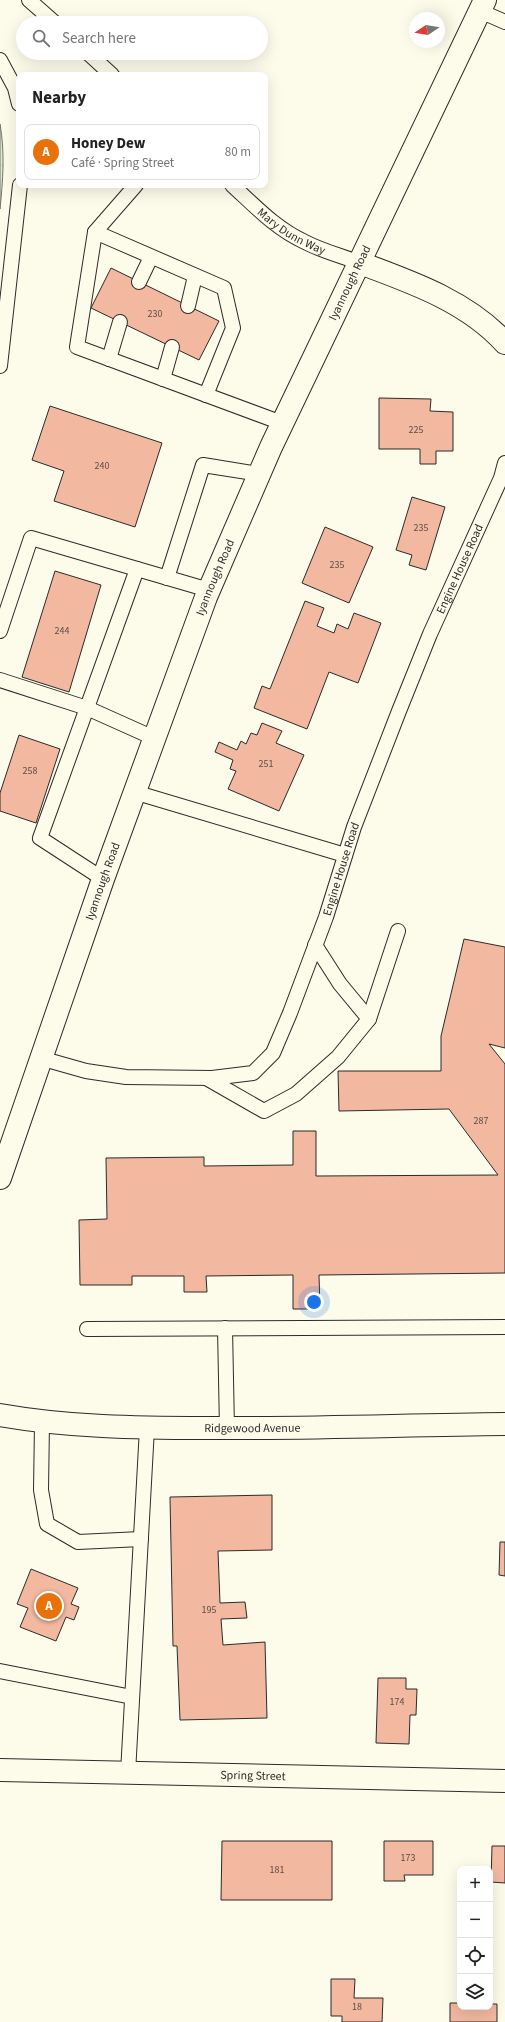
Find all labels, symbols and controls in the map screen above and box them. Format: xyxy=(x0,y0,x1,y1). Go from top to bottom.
north arrow xyxy=(409,12,445,48)
search box xyxy=(16,16,268,60)
icon: search xyxy=(30,27,52,49)
text: Search here xyxy=(62,28,136,49)
text: Nearby xyxy=(32,86,86,110)
text: Honey Dew xyxy=(71,133,145,154)
text: A xyxy=(42,143,50,161)
text: 80 m xyxy=(225,143,251,161)
text: Café · Spring Street xyxy=(71,154,174,172)
street label: Mary Dunn Way xyxy=(254,204,328,259)
street label: Iyannough Road xyxy=(324,242,375,323)
house number: 230 xyxy=(148,307,162,321)
house number: 225 xyxy=(409,423,423,437)
house number: 240 xyxy=(95,459,109,473)
house number: 235 xyxy=(414,521,428,535)
street label: Engine House Road xyxy=(432,521,487,617)
street label: Iyannough Road xyxy=(191,536,239,618)
house number: 235 xyxy=(330,558,344,572)
house number: 244 xyxy=(55,624,69,638)
house number: 251 xyxy=(259,757,273,771)
house number: 258 xyxy=(23,764,37,778)
street label: Engine House Road xyxy=(318,820,364,918)
street label: Iyannough Road xyxy=(81,840,124,922)
house number: 287 xyxy=(474,1114,488,1128)
your location xyxy=(304,1292,324,1312)
street label: Ridgewood Avenue xyxy=(204,1419,301,1437)
pin: A xyxy=(36,1591,62,1621)
house number: 195 xyxy=(202,1603,216,1617)
house number: 174 xyxy=(390,1695,404,1709)
street label: Spring Street xyxy=(220,1766,286,1785)
house number: 173 xyxy=(401,1851,415,1865)
house number: 181 xyxy=(270,1863,284,1877)
map controls xyxy=(457,1866,493,2010)
button: + xyxy=(457,1866,493,1902)
button: − xyxy=(457,1902,493,1938)
button: locate xyxy=(457,1938,493,1974)
button: layers xyxy=(457,1974,493,2010)
house number: 18 xyxy=(352,2000,362,2014)

